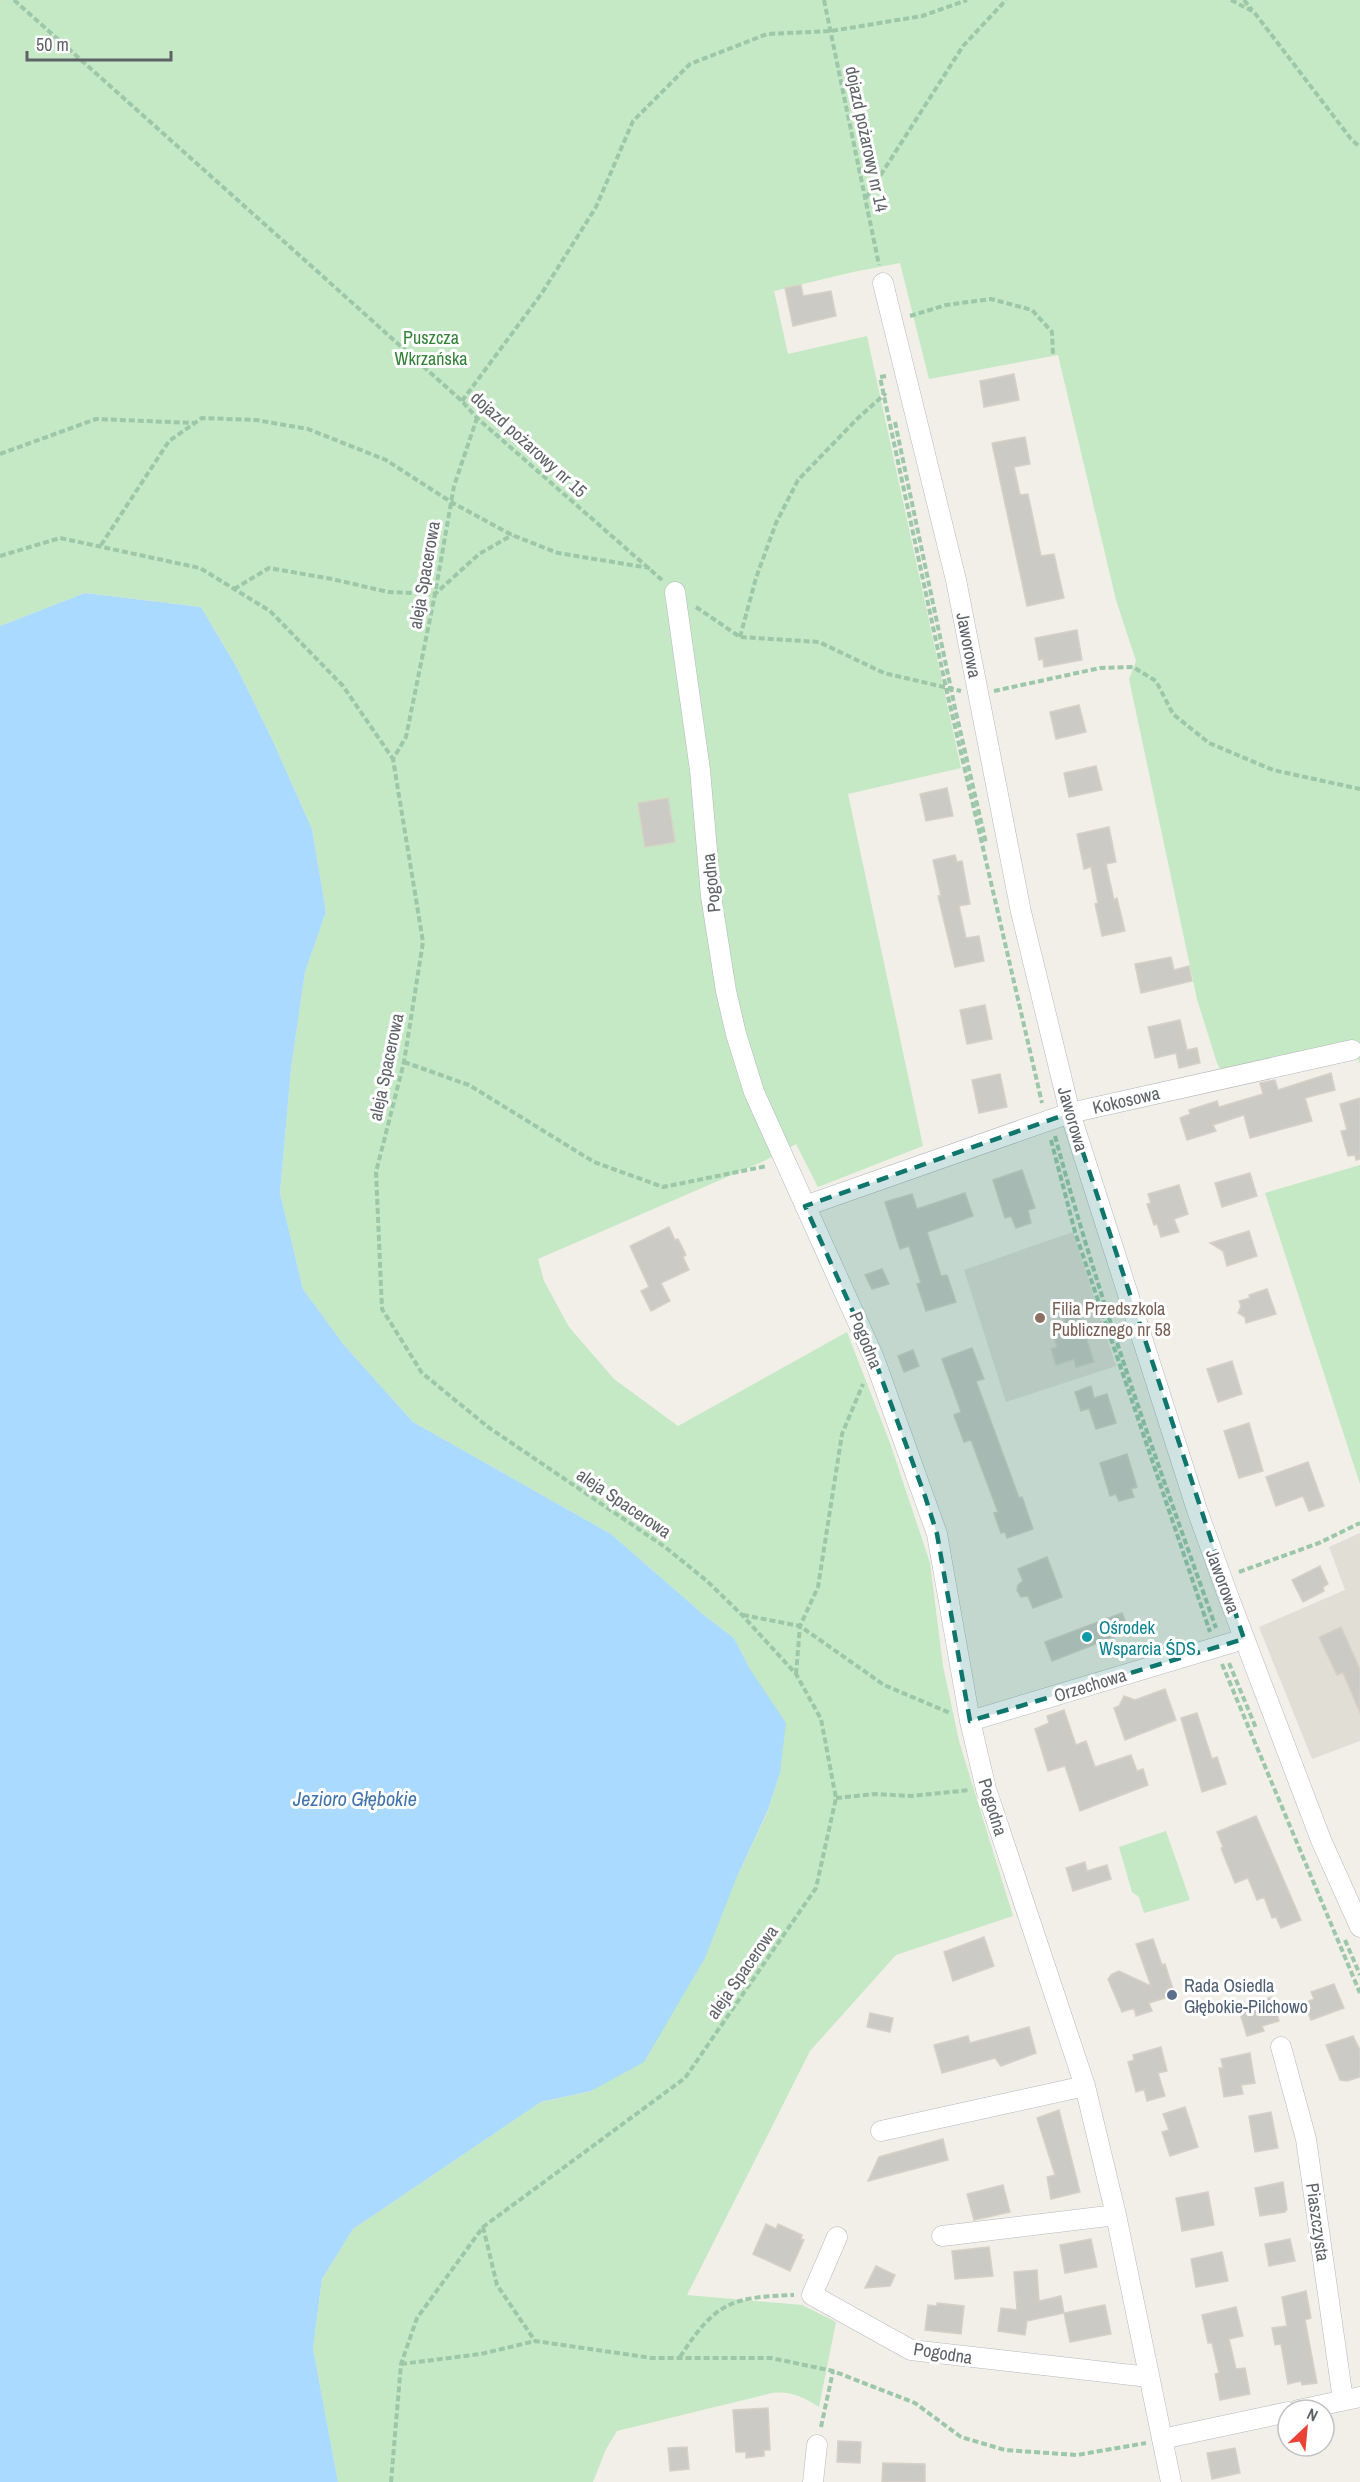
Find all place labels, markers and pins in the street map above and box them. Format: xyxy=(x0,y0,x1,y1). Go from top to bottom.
place label: Filia Przedszkola Publicznego nr 58 xyxy=(1052,1296,1171,1342)
marker: Filia Przedszkola Publicznego nr 58 xyxy=(1033,1311,1047,1325)
place label: Ośrodek Wsparcia ŚDS xyxy=(1099,1615,1196,1661)
marker: Ośrodek Wsparcia ŚDS xyxy=(1080,1630,1094,1644)
place label: Rada Osiedla Głębokie-Pilchowo xyxy=(1184,1973,1308,2019)
marker: Rada Osiedla Głębokie-Pilchowo xyxy=(1165,1988,1179,2002)

